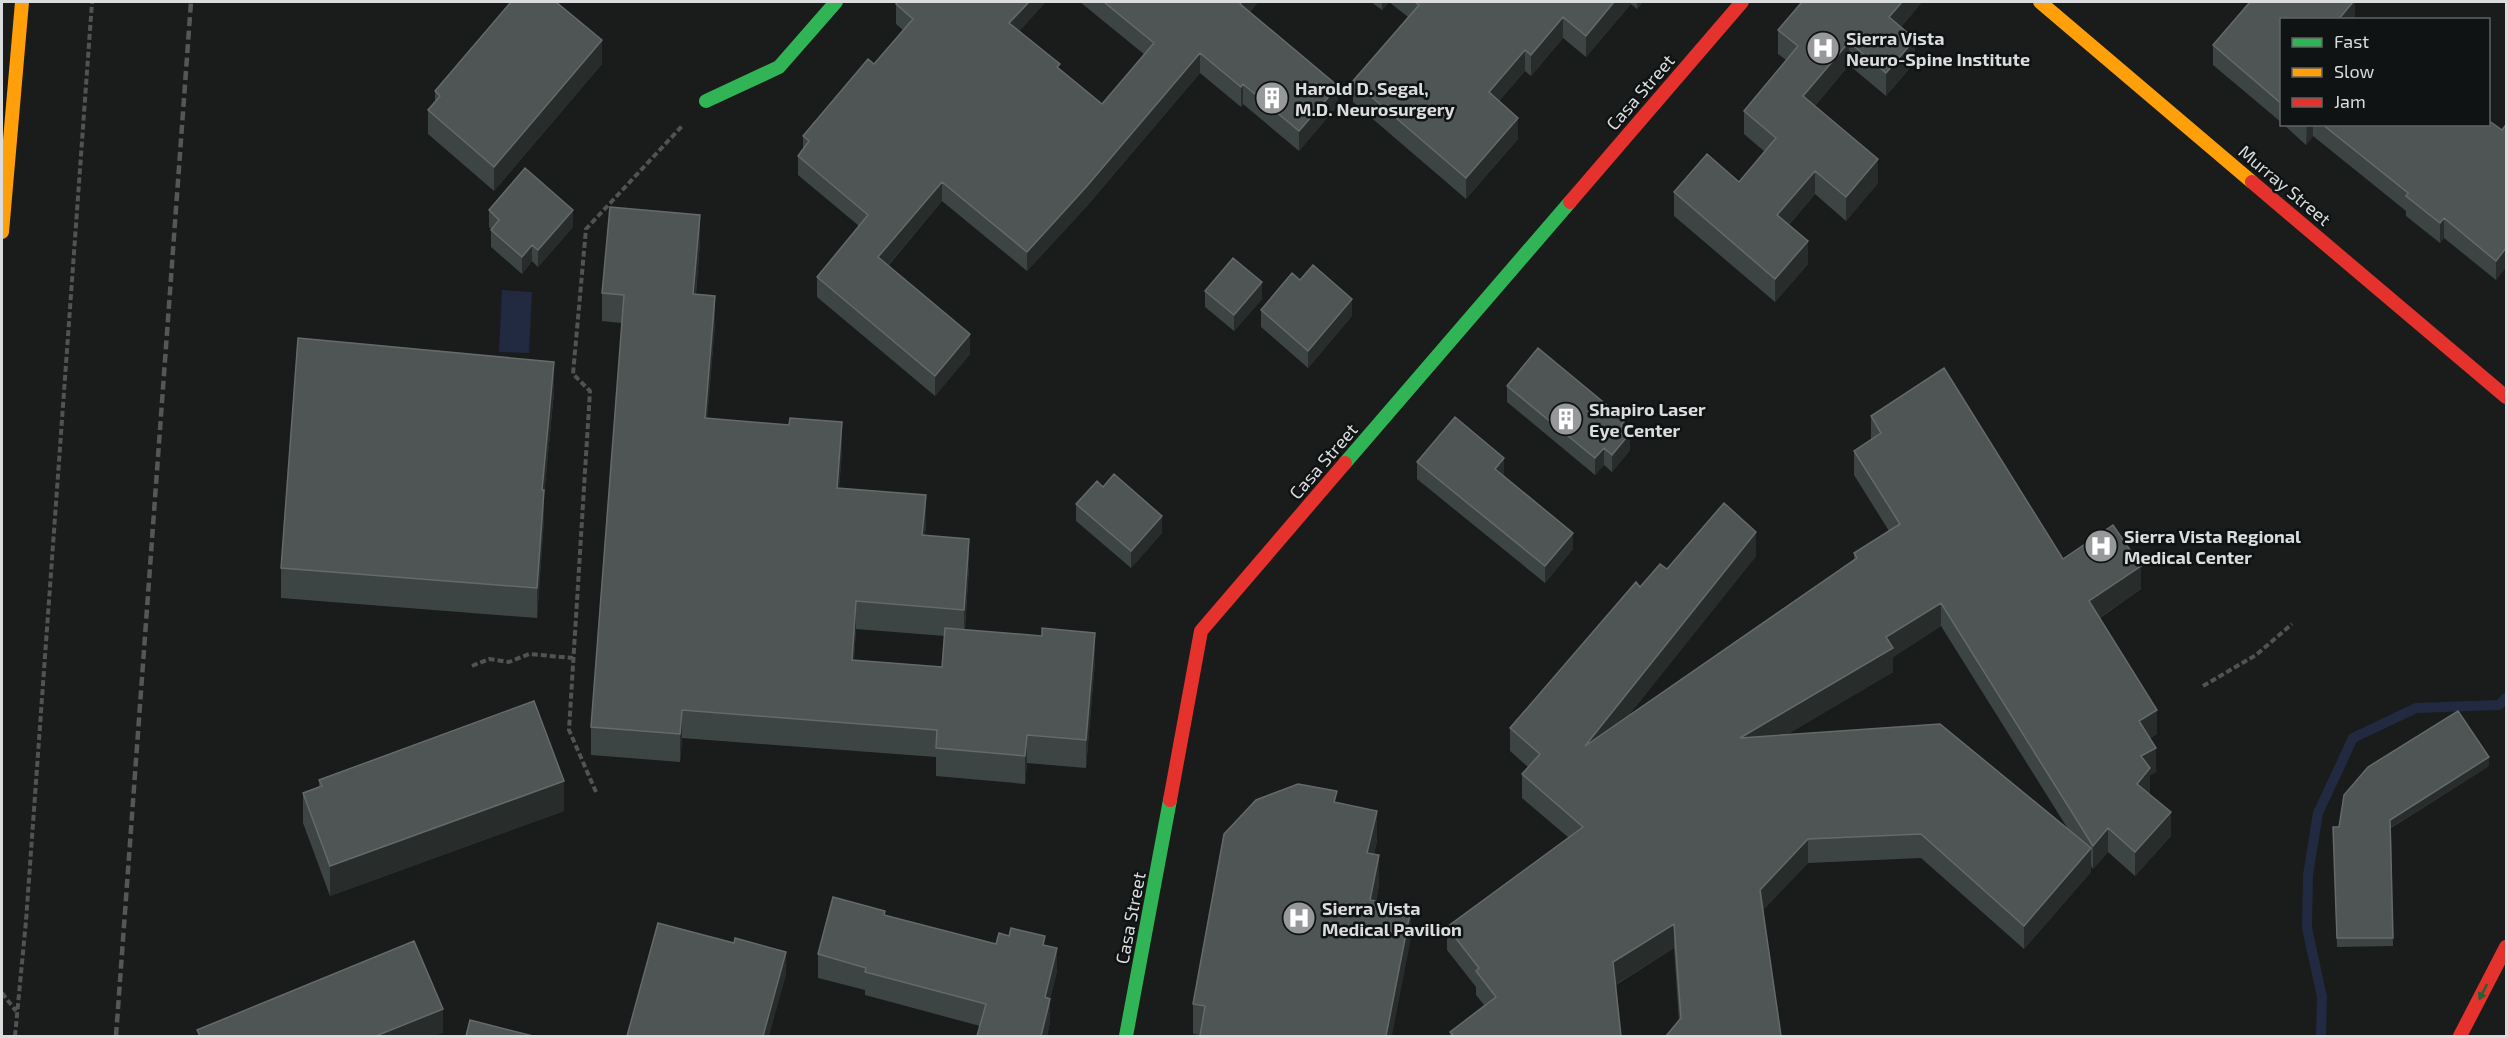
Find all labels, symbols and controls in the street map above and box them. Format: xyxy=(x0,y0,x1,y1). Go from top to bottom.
legend xyxy=(2280,18,2490,126)
place label: Sierra Vista Neuro-Spine Institute xyxy=(1846,27,2030,70)
hospital icon: Sierra Vista Neuro-Spine Institute xyxy=(1805,30,1841,66)
text: Fast xyxy=(2334,30,2369,52)
street label: Casa Street xyxy=(1601,50,1679,134)
text: Slow xyxy=(2334,60,2375,82)
place label: Harold D. Segal, M.D. Neurosurgery xyxy=(1295,77,1455,120)
building icon: Harold D. Segal, M.D. Neurosurgery xyxy=(1254,80,1290,116)
text: Jam xyxy=(2334,90,2366,112)
street label: Murray Street xyxy=(2234,140,2336,230)
place label: Shapiro Laser Eye Center xyxy=(1589,398,1706,441)
building icon: Shapiro Laser Eye Center xyxy=(1548,401,1584,437)
street label: Casa Street xyxy=(1284,419,1362,503)
place label: Sierra Vista Regional Medical Center xyxy=(2124,525,2301,568)
hospital icon: Sierra Vista Regional Medical Center xyxy=(2083,528,2119,564)
street label: Casa Street xyxy=(1110,870,1150,966)
place label: Sierra Vista Medical Pavilion xyxy=(1322,897,1462,940)
hospital icon: Sierra Vista Medical Pavilion xyxy=(1281,900,1317,936)
one-way arrow xyxy=(2479,983,2488,1000)

